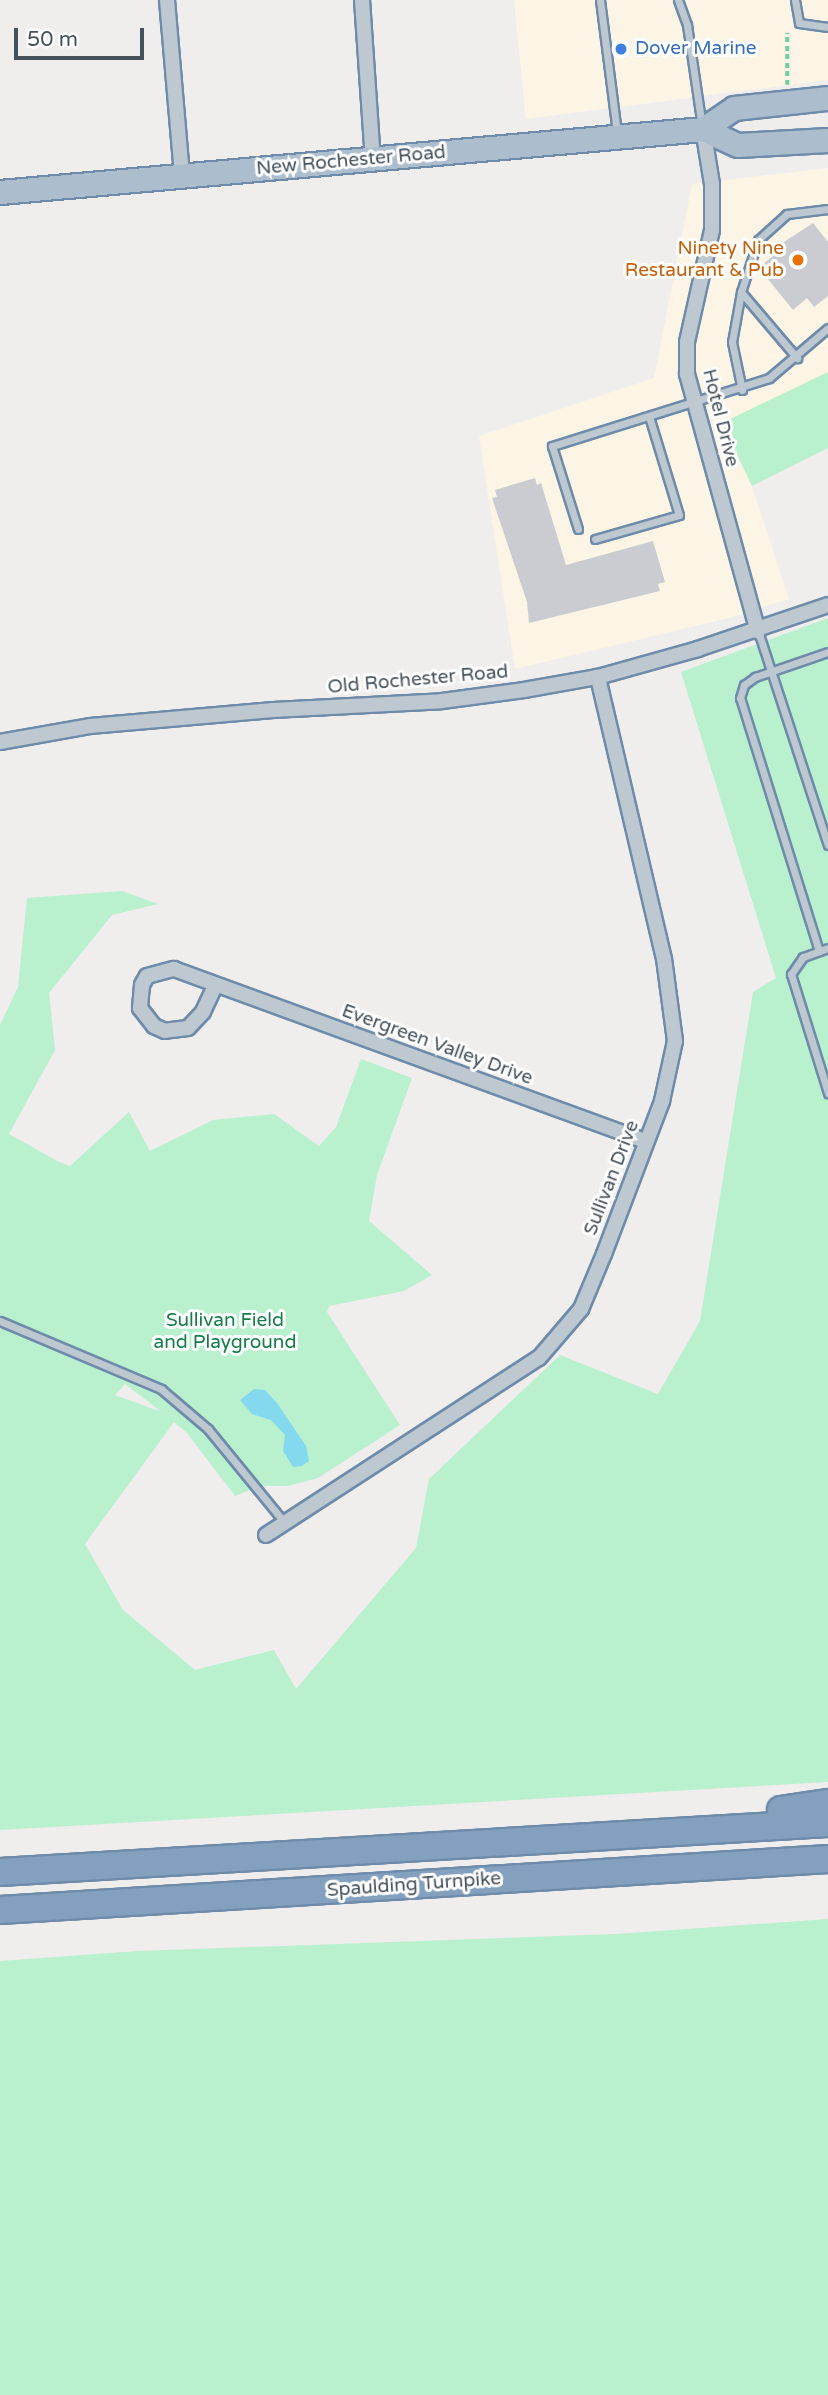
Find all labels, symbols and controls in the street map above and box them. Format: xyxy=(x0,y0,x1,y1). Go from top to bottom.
scale bar xyxy=(18,14,147,58)
text: 50 m xyxy=(27,27,78,52)
place label: Dover Marine xyxy=(635,38,757,60)
marker: Dover Marine xyxy=(613,41,629,57)
street label: New Rochester Road xyxy=(255,141,447,181)
place label: Ninety Nine Restaurant & Pub xyxy=(625,238,784,282)
marker: Ninety Nine Restaurant & Pub xyxy=(790,252,806,268)
street label: Hotel Drive xyxy=(697,367,743,469)
street label: Old Rochester Road xyxy=(327,661,509,699)
street label: Evergreen Valley Drive xyxy=(338,1000,536,1090)
street label: Sullivan Drive xyxy=(580,1117,644,1239)
park label: Sullivan Field and Playground xyxy=(154,1310,296,1354)
street label: Spaulding Turnpike xyxy=(326,1868,502,1902)

